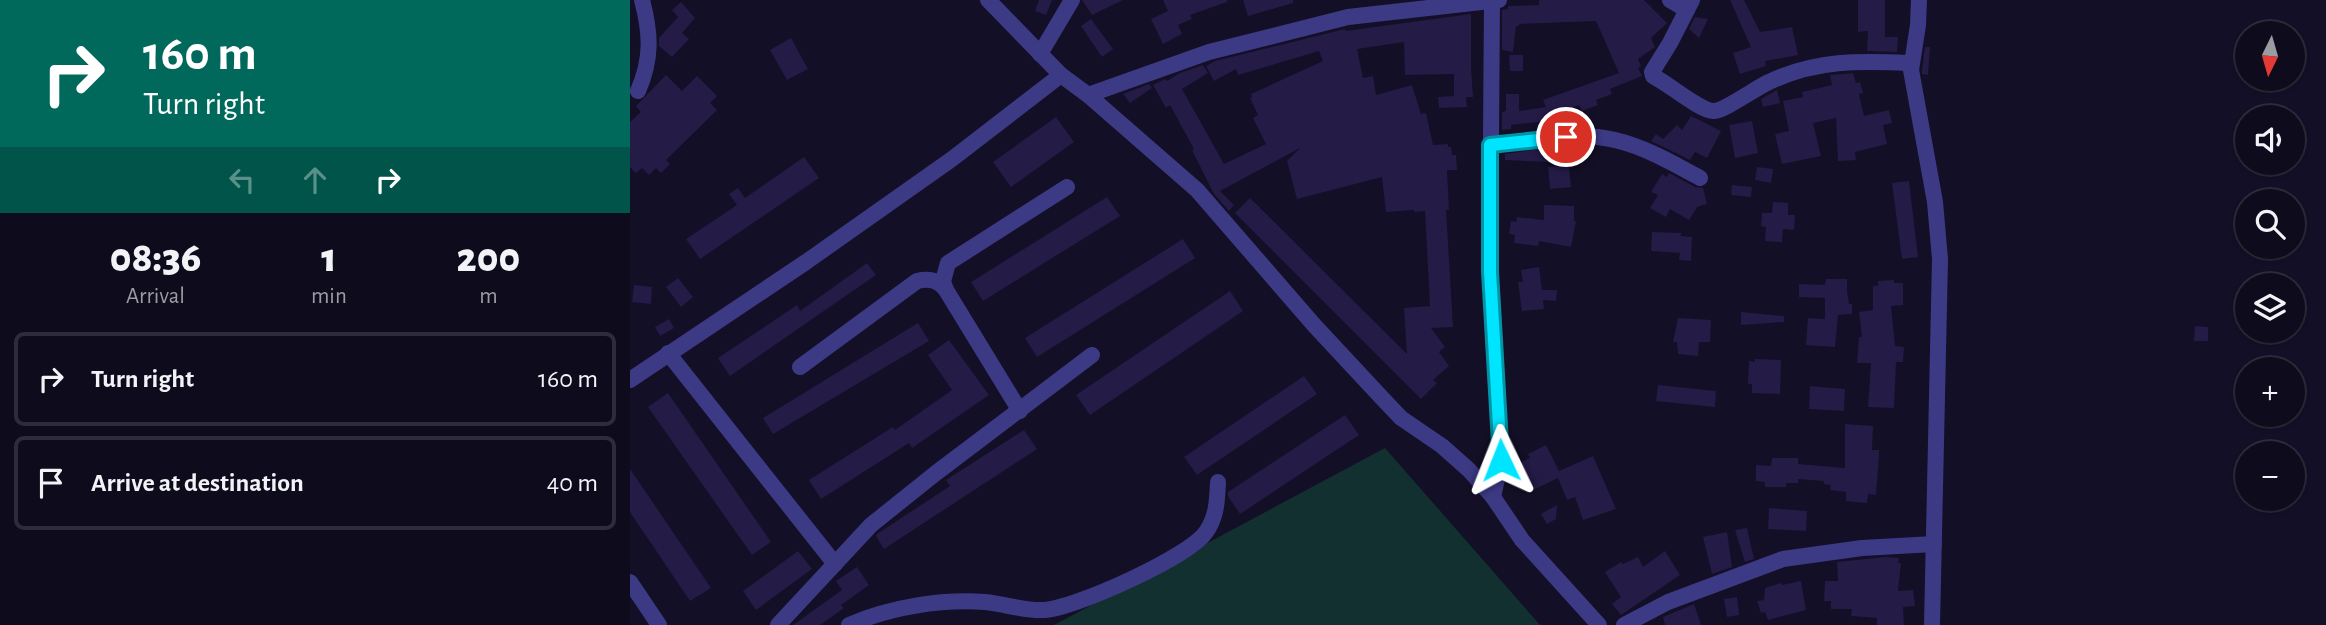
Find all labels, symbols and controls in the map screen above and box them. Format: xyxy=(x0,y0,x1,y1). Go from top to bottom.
north arrow xyxy=(2235,21,2305,91)
map controls xyxy=(2235,21,2305,511)
icon: right xyxy=(28,28,119,119)
text: 160 m xyxy=(143,30,257,79)
text: Turn right xyxy=(143,88,265,120)
button: sound xyxy=(2235,105,2305,175)
pin xyxy=(1536,107,1596,167)
icon: arrive xyxy=(1547,118,1585,156)
icon: left xyxy=(223,161,261,199)
icon: ahead xyxy=(296,161,334,199)
icon: right xyxy=(369,161,407,199)
button: search xyxy=(2235,189,2305,259)
text: 08:36 xyxy=(110,237,201,279)
text: 1 xyxy=(321,237,337,279)
text: 200 xyxy=(457,237,520,279)
button: layers xyxy=(2235,273,2305,343)
text: Arrival xyxy=(126,285,185,308)
text: min xyxy=(311,285,347,308)
text: m xyxy=(479,285,498,308)
button: + xyxy=(2235,357,2305,427)
icon: right xyxy=(32,360,70,398)
text: Turn right xyxy=(91,366,194,392)
text: 160 m xyxy=(538,366,598,392)
position arrow xyxy=(1464,423,1538,497)
button: − xyxy=(2235,441,2305,511)
icon: arrive xyxy=(32,464,70,502)
text: Arrive at destination xyxy=(91,470,304,496)
text: 40 m xyxy=(547,470,598,496)

